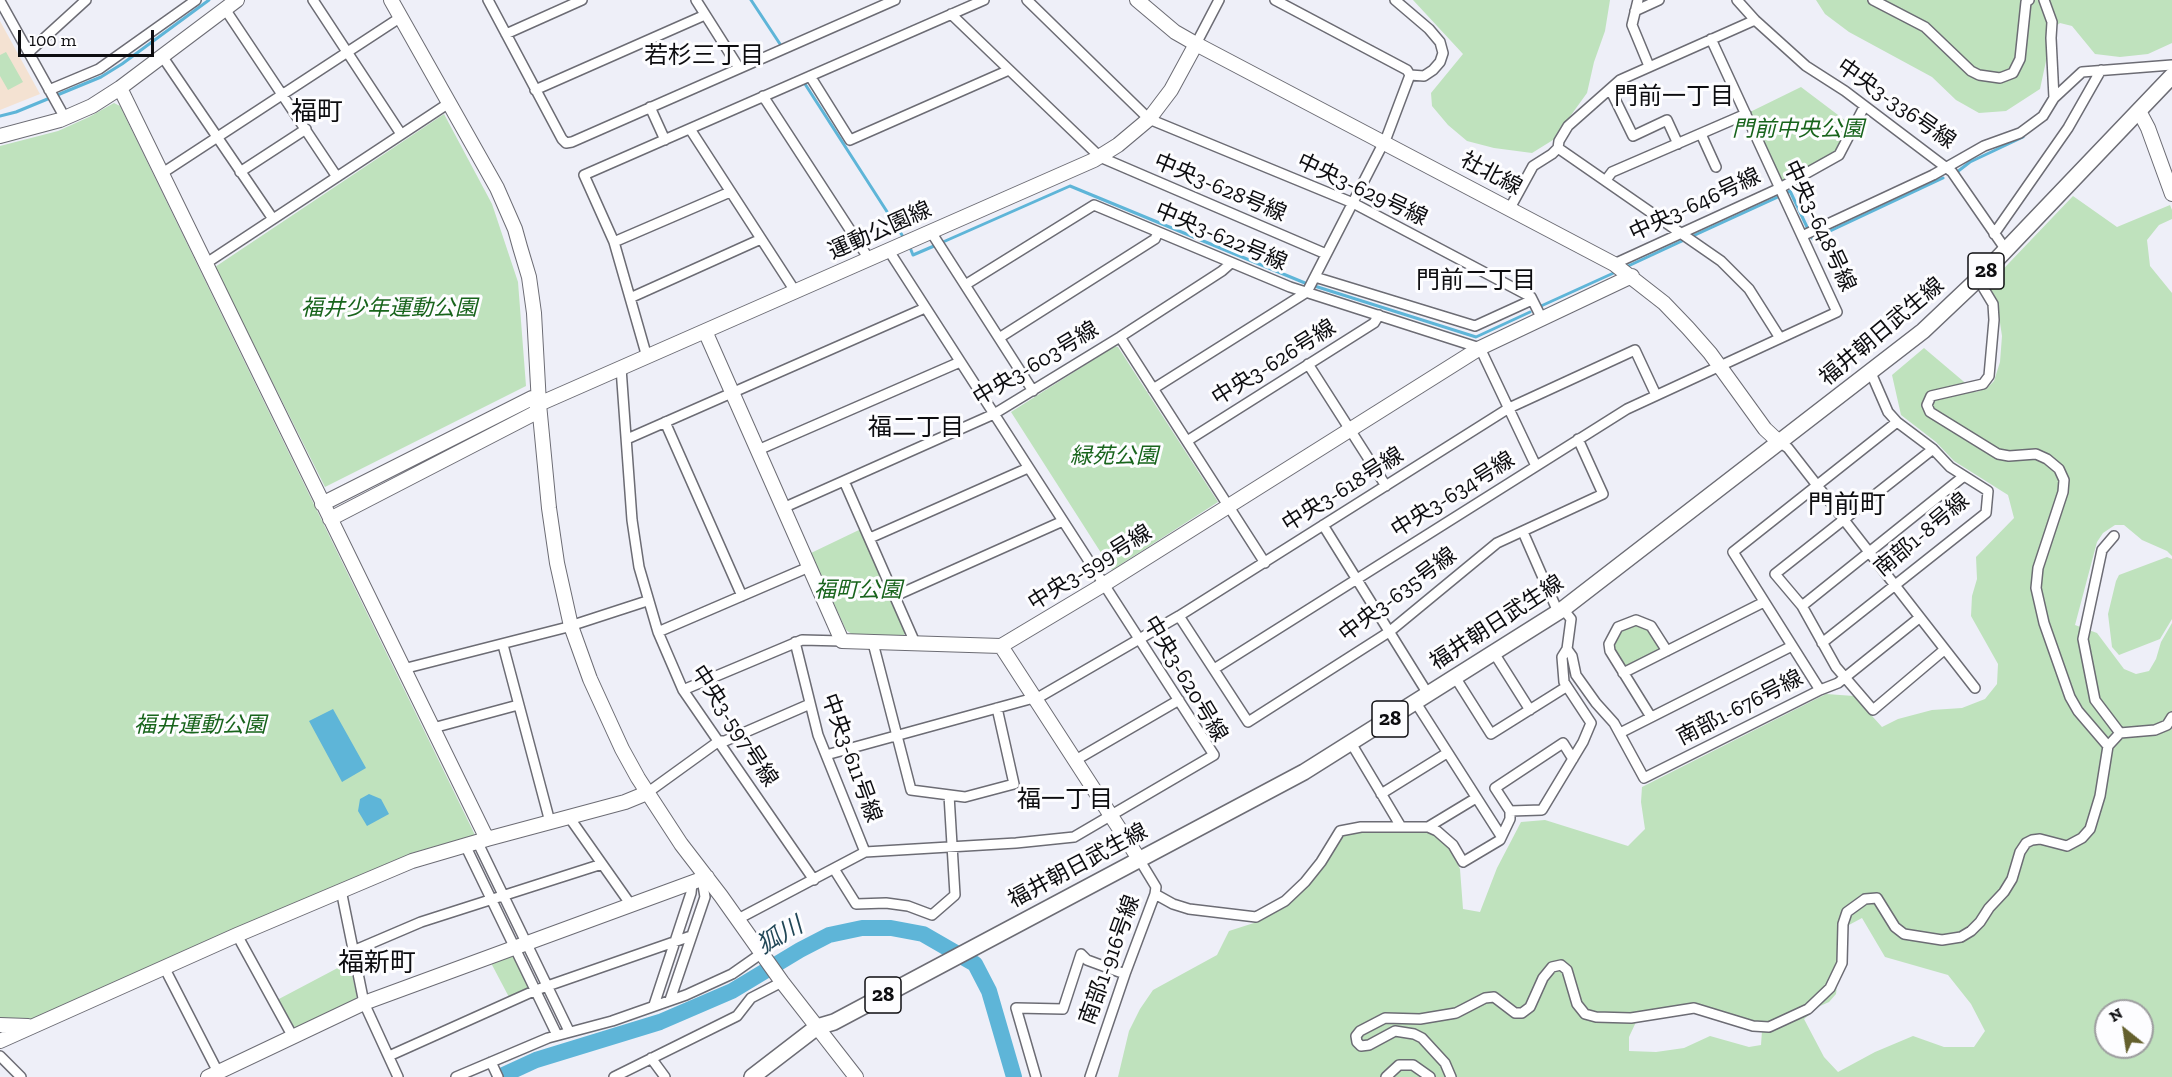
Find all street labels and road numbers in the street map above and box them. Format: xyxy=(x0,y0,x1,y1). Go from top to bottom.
street label: 中央3-336号線 xyxy=(1831,53,1961,155)
street label: 社北線 xyxy=(1456,147,1526,201)
street label: 中央3-628号線 xyxy=(1150,148,1290,228)
street label: 中央3-629号線 xyxy=(1292,148,1432,232)
street label: 中央3-648号線 xyxy=(1777,156,1861,296)
street label: 中央3-646号線 xyxy=(1625,163,1765,247)
street label: 運動公園線 xyxy=(824,197,936,265)
street label: 中央3-622号線 xyxy=(1151,197,1291,277)
road number: 28 xyxy=(1968,253,2004,289)
street label: 福井朝日武生線 xyxy=(1815,272,1949,392)
street label: 中央3-626号線 xyxy=(1207,314,1341,412)
street label: 中央3-603号線 xyxy=(969,316,1103,412)
street label: 中央3-618号線 xyxy=(1277,442,1409,538)
street label: 中央3-634号線 xyxy=(1386,447,1520,543)
street label: 南部1-8号線 xyxy=(1869,488,1975,582)
street label: 中央3-599号線 xyxy=(1023,520,1157,616)
street label: 中央3-635号線 xyxy=(1334,542,1462,648)
street label: 福井朝日武生線 xyxy=(1425,570,1569,676)
street label: 中央3-620号線 xyxy=(1137,611,1233,747)
street label: 中央3-597号線 xyxy=(685,660,783,792)
street label: 南部1-676号線 xyxy=(1673,665,1807,751)
street label: 中央3-611号線 xyxy=(816,690,886,826)
road number: 28 xyxy=(1372,701,1408,737)
street label: 福井朝日武生線 xyxy=(1004,818,1152,914)
street label: 南部1-916号線 xyxy=(1074,892,1146,1028)
road number: 28 xyxy=(865,977,901,1013)

